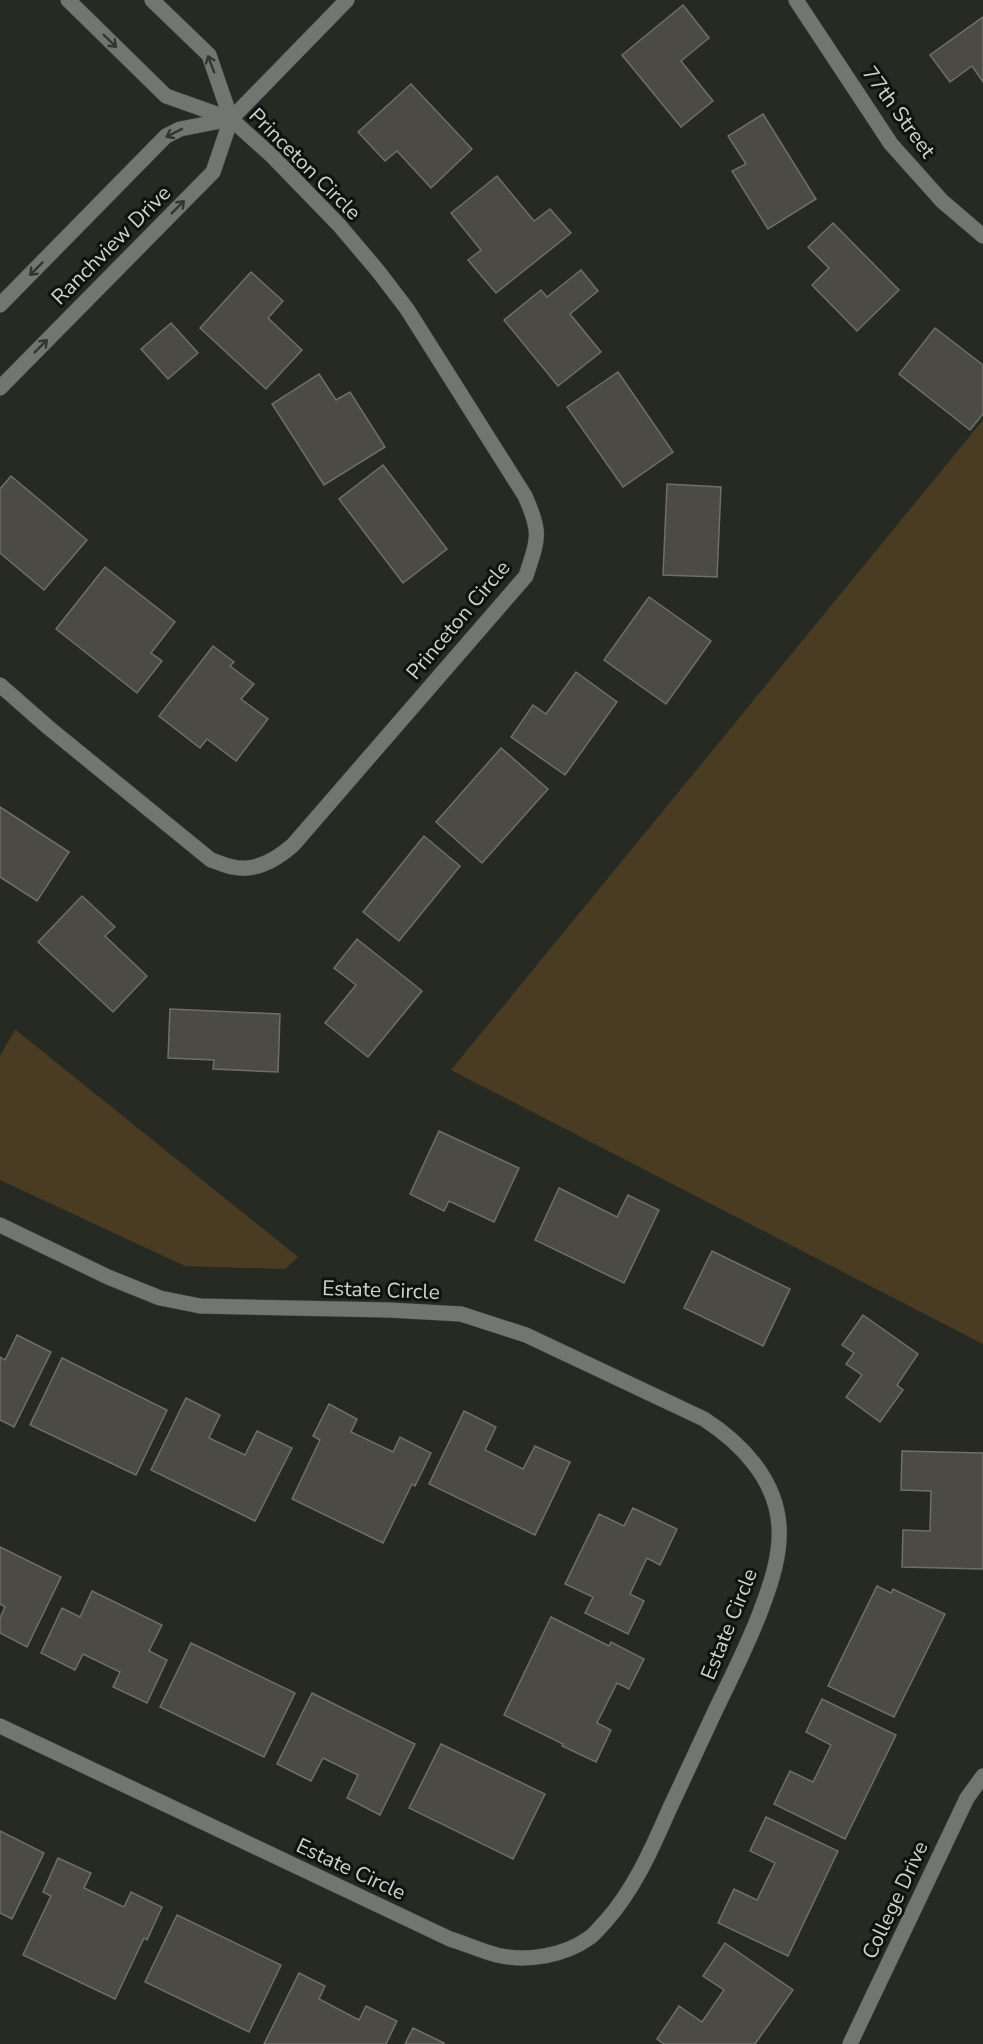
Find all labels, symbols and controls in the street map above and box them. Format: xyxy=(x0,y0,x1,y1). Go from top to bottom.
one-way arrow xyxy=(102,34,117,48)
one-way arrow xyxy=(205,55,216,74)
street label: 77th Street xyxy=(856,60,942,164)
street label: Princeton Circle xyxy=(243,102,367,226)
one-way arrow xyxy=(165,127,183,139)
street label: Ranchview Drive xyxy=(45,179,177,311)
one-way arrow xyxy=(171,200,185,215)
one-way arrow xyxy=(28,262,43,276)
one-way arrow xyxy=(34,338,48,353)
street label: Princeton Circle xyxy=(400,554,516,686)
street label: Estate Circle xyxy=(322,1274,440,1306)
street label: Estate Circle xyxy=(694,1564,764,1684)
street label: Estate Circle xyxy=(292,1831,410,1907)
street label: College Drive xyxy=(855,1836,935,1964)

